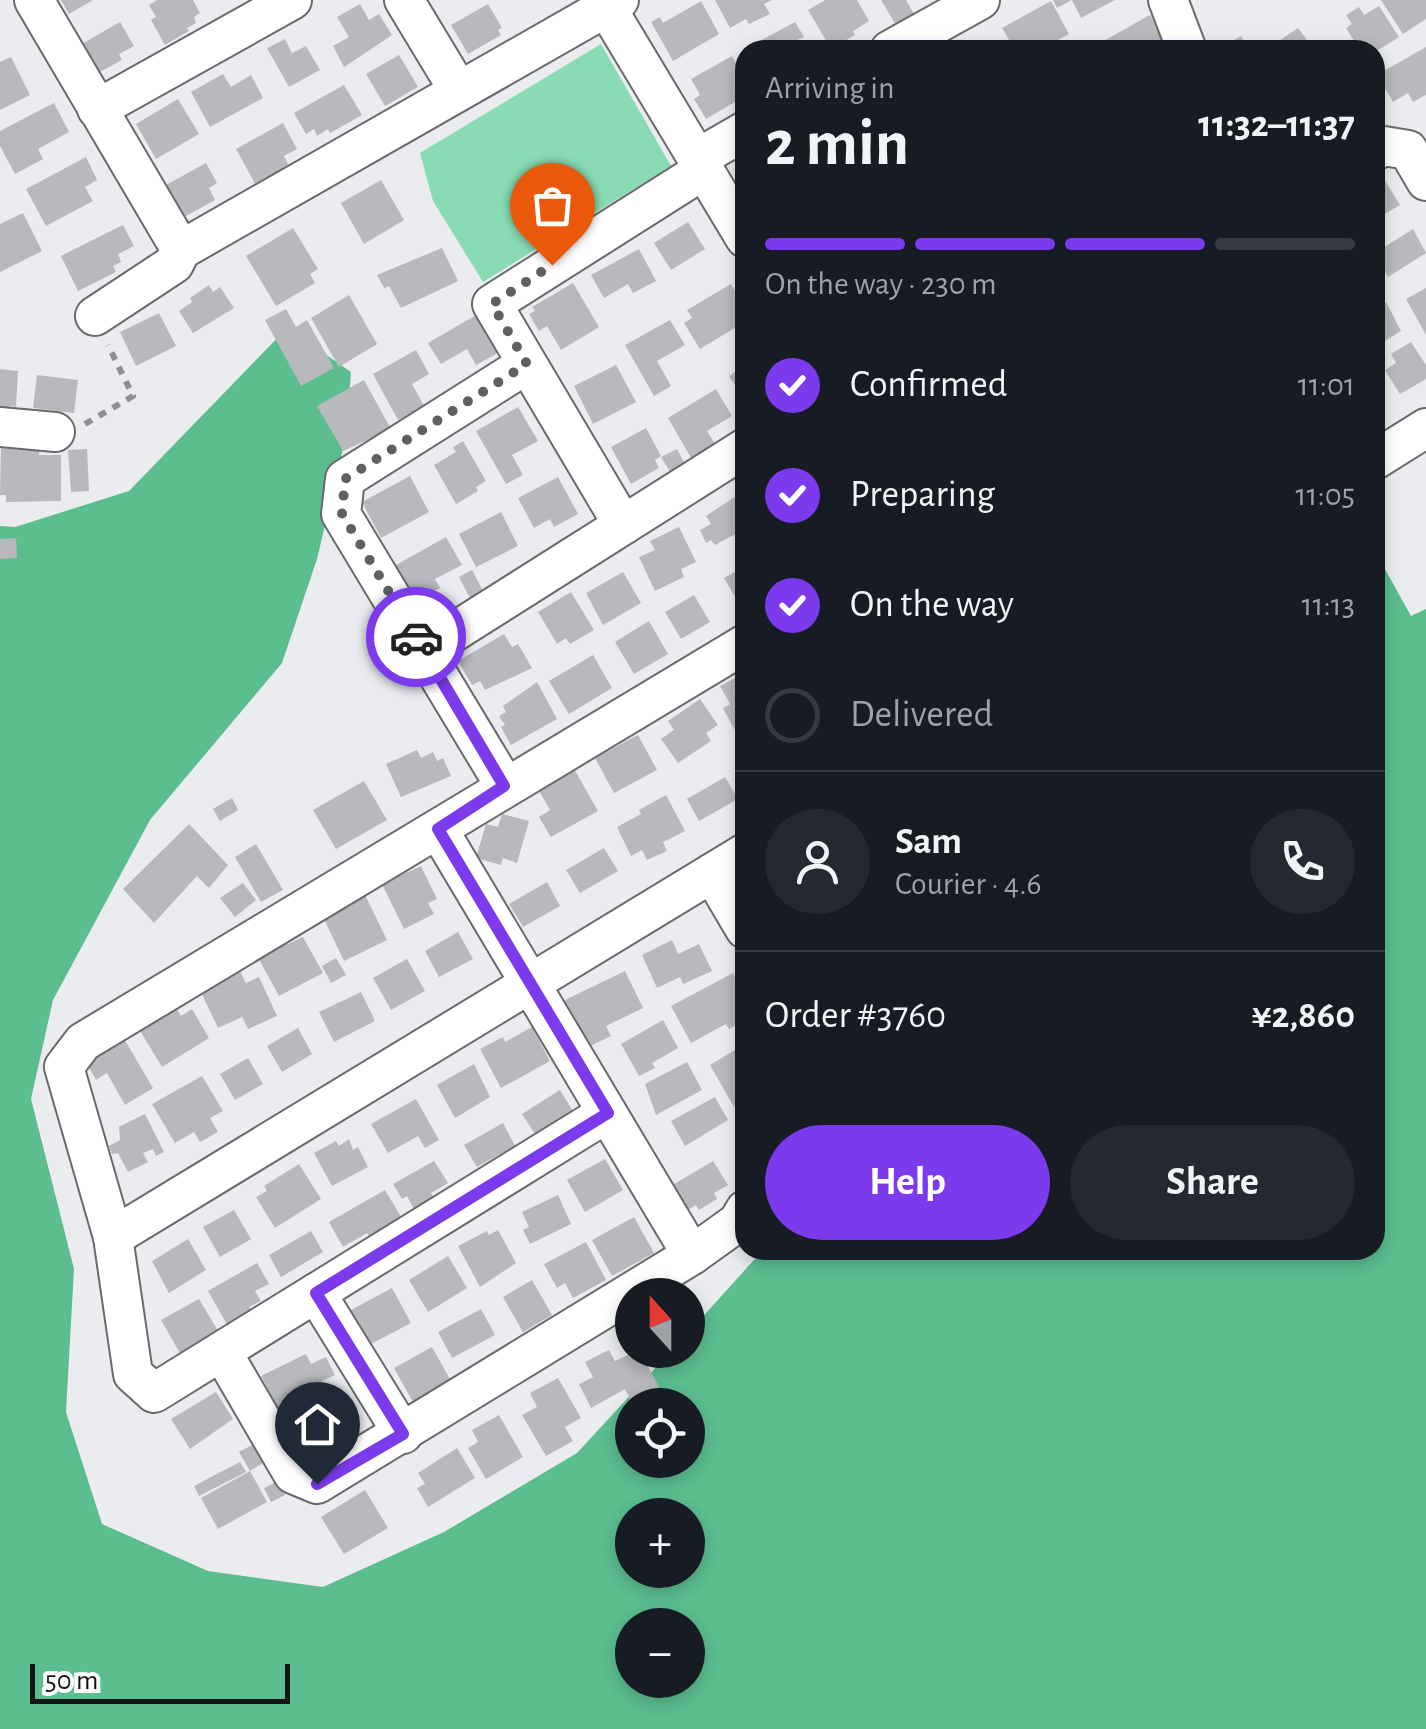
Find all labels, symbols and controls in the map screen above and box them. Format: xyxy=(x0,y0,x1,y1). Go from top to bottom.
text: Arriving in xyxy=(765,72,894,104)
text: 11:32–11:37 xyxy=(1198,106,1355,144)
text: 2 min xyxy=(765,112,909,177)
pin xyxy=(510,163,595,266)
icon: bag xyxy=(525,178,580,233)
text: On the way · 230 m xyxy=(765,268,997,300)
icon: check xyxy=(765,358,820,413)
text: Confirmed xyxy=(850,366,1007,404)
text: 11:01 xyxy=(1298,369,1355,401)
icon: check xyxy=(765,468,820,523)
text: Preparing xyxy=(850,476,995,514)
text: 11:05 xyxy=(1295,479,1355,511)
icon: check xyxy=(765,578,820,633)
text: On the way xyxy=(850,586,1014,624)
courier xyxy=(366,587,466,687)
text: 11:13 xyxy=(1301,589,1355,621)
icon: car xyxy=(389,610,444,665)
text: Delivered xyxy=(850,696,993,734)
button: person xyxy=(765,809,870,914)
button: phone xyxy=(1250,809,1355,914)
text: Sam xyxy=(895,823,962,861)
text: Courier · 4.6 xyxy=(895,868,1042,900)
text: Order #3760 xyxy=(765,997,946,1035)
text: ¥2,860 xyxy=(1252,997,1355,1035)
button: Help xyxy=(765,1125,1050,1240)
button: Share xyxy=(1070,1125,1355,1240)
north arrow xyxy=(615,1278,705,1368)
map controls xyxy=(615,1278,705,1698)
pin xyxy=(275,1382,360,1485)
button: locate xyxy=(615,1388,705,1478)
icon: home xyxy=(290,1397,345,1452)
button: + xyxy=(615,1498,705,1588)
button: − xyxy=(615,1608,705,1698)
scale bar xyxy=(30,1659,290,1704)
text: 50 m xyxy=(45,1667,99,1695)

